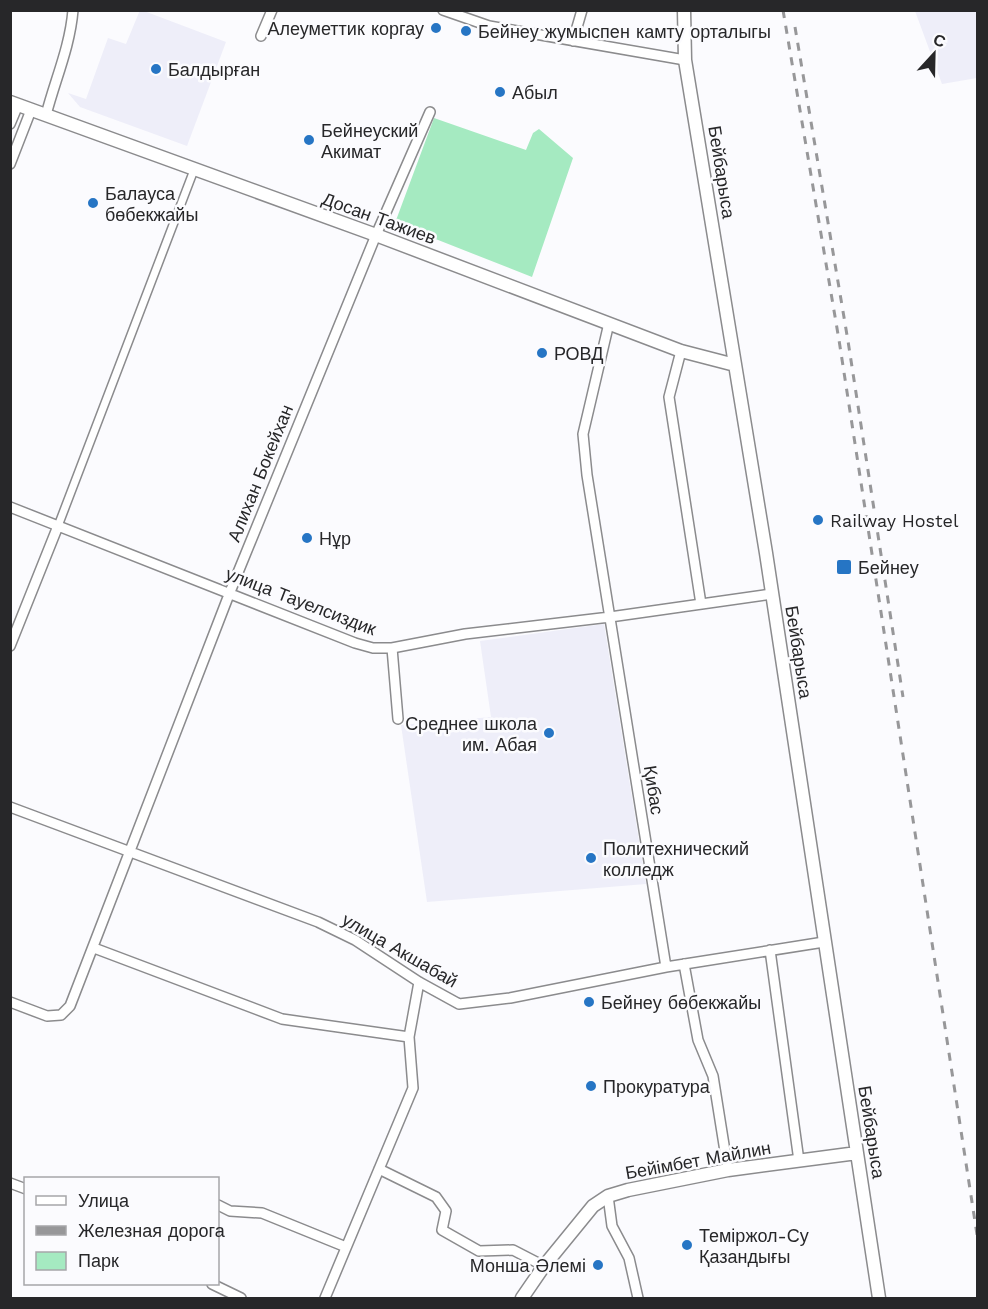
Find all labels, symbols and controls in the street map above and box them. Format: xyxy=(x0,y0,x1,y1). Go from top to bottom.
place label: Алеуметтик коргау xyxy=(267,18,424,39)
marker: Алеуметтик коргау xyxy=(429,21,443,35)
place label: Бейнеу жумыспен камту орталыгы xyxy=(478,21,771,42)
marker: Бейнеу жумыспен камту орталыгы xyxy=(459,24,473,38)
north arrow xyxy=(904,24,964,84)
text: С xyxy=(931,30,949,52)
place label: Балдырған xyxy=(168,59,260,80)
marker: Балдырған xyxy=(149,62,163,76)
place label: Абыл xyxy=(512,82,558,103)
marker: Абыл xyxy=(493,85,507,99)
place label: Бейнеуский Акимат xyxy=(321,120,418,162)
street label: Бейбарыса xyxy=(704,124,740,221)
marker: Бейнеуский Акимат xyxy=(302,133,316,147)
place label: Балауса бөбекжайы xyxy=(105,183,198,225)
street label: Досан Тажиев xyxy=(319,188,439,248)
marker: Балауса бөбекжайы xyxy=(86,196,100,210)
place label: РОВД xyxy=(554,343,603,364)
marker: РОВД xyxy=(535,346,549,360)
street label: Алихан Бокейхан xyxy=(223,401,297,545)
place label: Railway Hostel xyxy=(830,510,959,531)
marker: Railway Hostel xyxy=(811,513,825,527)
place label: Нұр xyxy=(319,528,351,549)
marker: Нұр xyxy=(300,531,314,545)
place label: Бейнеу xyxy=(858,557,919,578)
marker: Бейнеу xyxy=(835,558,853,576)
street label: улица Тауелсиздик xyxy=(223,563,379,639)
street label: Бейбарыса xyxy=(781,604,817,701)
place label: Среднее школа им. Абая xyxy=(405,713,538,755)
marker: Среднее школа им. Абая xyxy=(542,726,556,740)
street label: Қибас xyxy=(640,764,668,816)
place label: Политехнический колледж xyxy=(603,838,749,880)
marker: Политехнический колледж xyxy=(584,851,598,865)
street label: улица Акшабай xyxy=(338,908,462,992)
place label: Бейнеу бөбекжайы xyxy=(601,992,761,1013)
marker: Бейнеу бөбекжайы xyxy=(582,995,596,1009)
place label: Прокуратура xyxy=(603,1076,711,1097)
marker: Прокуратура xyxy=(584,1079,598,1093)
street label: Бейбарыса xyxy=(854,1084,890,1181)
street label: Бейімбет Майлин xyxy=(623,1137,773,1183)
legend xyxy=(24,1177,219,1285)
text: Улица xyxy=(78,1190,130,1211)
text: Железная дорога xyxy=(78,1220,226,1241)
place label: Теміржол-Су Қазандығы xyxy=(699,1225,809,1267)
marker: Теміржол-Су Қазандығы xyxy=(680,1238,694,1252)
text: Парк xyxy=(78,1250,119,1271)
place label: Монша Әлемі xyxy=(470,1255,586,1276)
marker: Монша Әлемі xyxy=(591,1258,605,1272)

